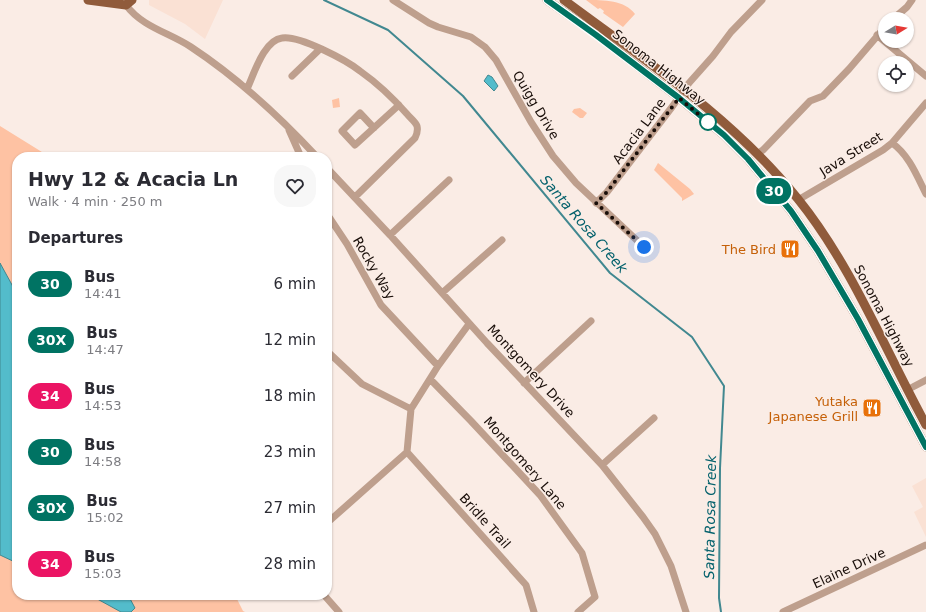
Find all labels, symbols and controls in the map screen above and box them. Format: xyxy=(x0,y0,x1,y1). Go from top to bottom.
north arrow xyxy=(878,12,914,48)
map controls xyxy=(878,12,914,92)
street label: Sonoma Highway xyxy=(610,26,709,108)
button: locate xyxy=(878,56,914,92)
street label: Quigg Drive xyxy=(510,68,562,142)
street label: Acacia Lane xyxy=(610,95,668,167)
unlabelled marker xyxy=(699,113,717,131)
street label: Java Street xyxy=(816,129,885,180)
button: heart xyxy=(274,165,316,207)
text: Hwy 12 & Acacia Ln xyxy=(28,168,238,190)
water label: Santa Rosa Creek xyxy=(537,172,631,277)
line badge: 30 xyxy=(756,178,792,204)
text: 30 xyxy=(764,183,784,199)
text: Walk · 4 min · 250 m xyxy=(28,194,162,209)
text: Departures xyxy=(28,229,123,247)
street label: Rocky Way xyxy=(350,234,398,302)
your location xyxy=(634,237,654,257)
restaurant icon: The Bird xyxy=(779,238,801,260)
place label: The Bird xyxy=(721,242,776,257)
street label: Sonoma Highway xyxy=(851,262,917,370)
text: Bus xyxy=(84,268,115,286)
text: 6 min xyxy=(273,275,316,293)
text: 30 xyxy=(40,276,60,292)
text: 14:41 xyxy=(84,286,121,301)
street label: Montgomery Drive xyxy=(484,322,578,420)
text: Bus xyxy=(86,324,117,342)
text: 12 min xyxy=(264,331,316,349)
text: 30X xyxy=(36,332,66,348)
text: 14:47 xyxy=(86,342,124,357)
text: Bus xyxy=(84,380,115,398)
text: 18 min xyxy=(264,387,316,405)
text: 34 xyxy=(40,388,60,404)
place label: Yutaka Japanese Grill xyxy=(768,394,858,424)
restaurant icon: Yutaka Japanese Grill xyxy=(861,397,883,419)
text: 14:53 xyxy=(84,398,121,413)
street label: Montgomery Lane xyxy=(481,414,569,512)
text: Bus xyxy=(84,436,115,454)
text: 23 min xyxy=(264,443,316,461)
text: 30 xyxy=(40,444,60,460)
text: 14:58 xyxy=(84,454,121,469)
water label: Santa Rosa Creek xyxy=(701,454,719,579)
street label: Bridle Trail xyxy=(457,491,513,551)
text: Bus xyxy=(86,492,117,510)
text: 27 min xyxy=(264,499,316,517)
text: 30X xyxy=(36,500,66,516)
text: 15:02 xyxy=(86,510,124,525)
street label: Elaine Drive xyxy=(810,545,888,591)
text: Bus xyxy=(84,548,115,566)
text: 28 min xyxy=(264,555,316,573)
text: 34 xyxy=(40,556,60,572)
text: 15:03 xyxy=(84,566,121,581)

